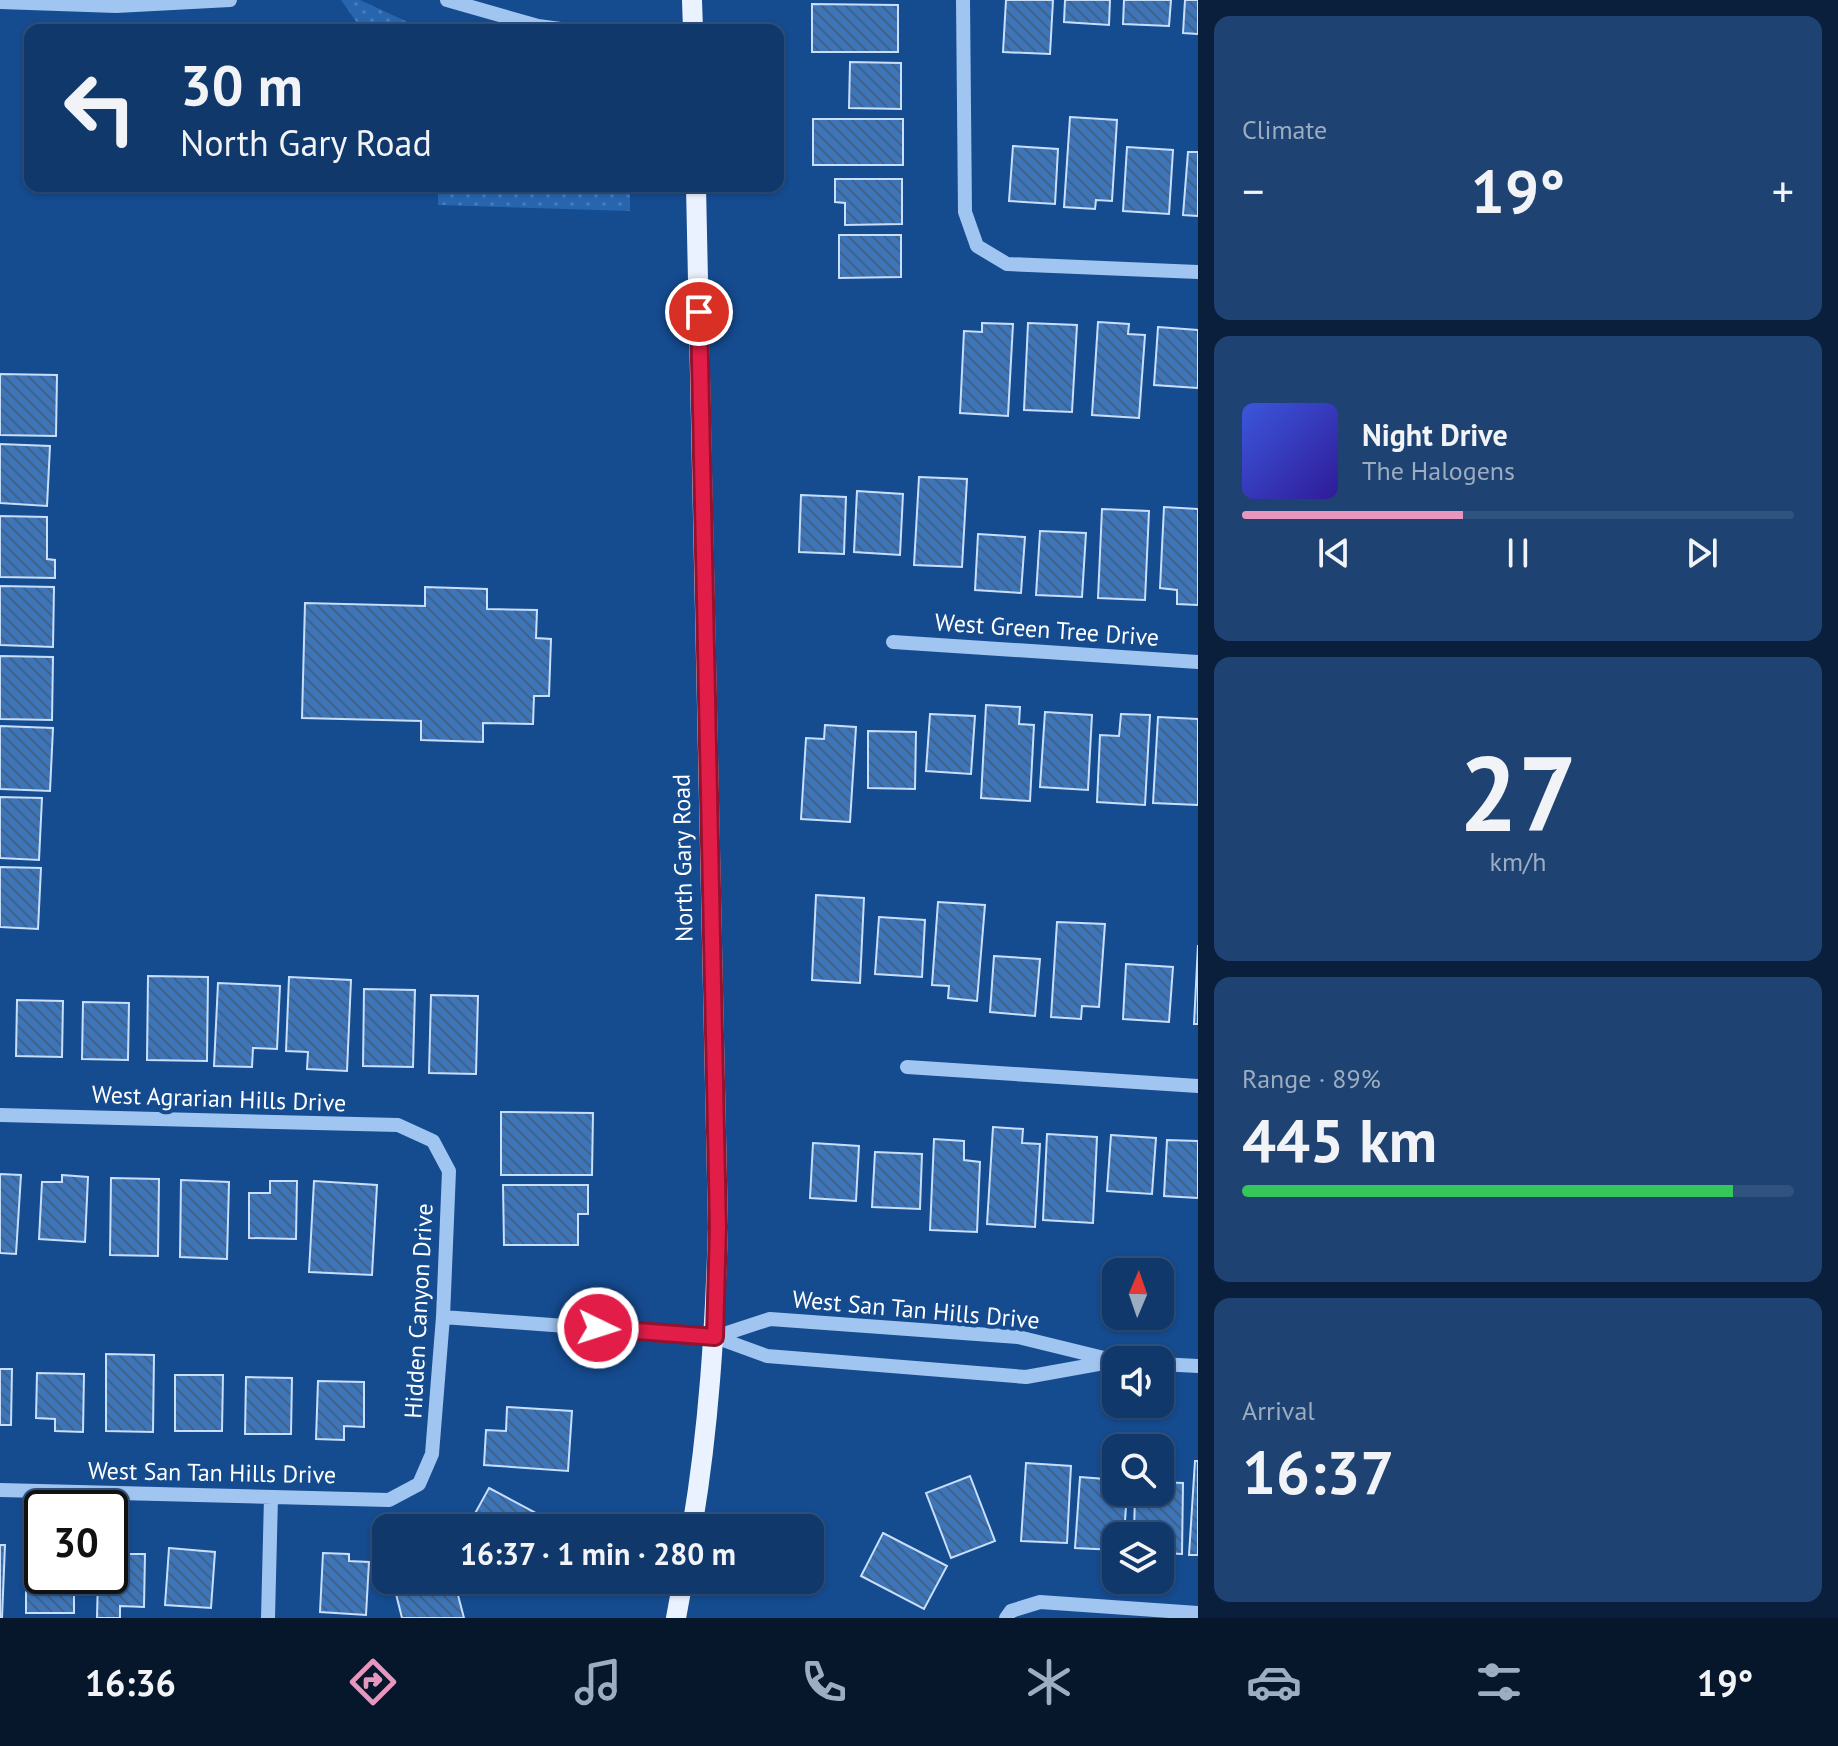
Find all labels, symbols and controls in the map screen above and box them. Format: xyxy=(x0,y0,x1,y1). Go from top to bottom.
text: 30 m xyxy=(180,49,303,121)
icon: left xyxy=(48,56,152,160)
text: Climate xyxy=(1242,113,1327,146)
text: North Gary Road xyxy=(180,119,432,166)
text: 19° xyxy=(1471,152,1565,230)
text: − xyxy=(1242,162,1264,219)
text: + xyxy=(1772,162,1794,219)
pin xyxy=(665,278,733,346)
icon: arrive xyxy=(677,290,721,334)
text: Night Drive xyxy=(1362,415,1508,454)
text: The Halogens xyxy=(1362,454,1515,487)
icon: previous xyxy=(1312,531,1356,575)
icon: pause xyxy=(1496,531,1540,575)
icon: next xyxy=(1680,531,1724,575)
street label: West Green Tree Drive xyxy=(934,606,1160,653)
text: 27 xyxy=(1459,725,1577,860)
street label: North Gary Road xyxy=(666,774,699,942)
text: km/h xyxy=(1490,845,1547,878)
text: Range · 89% xyxy=(1242,1062,1381,1095)
street label: West Agrarian Hills Drive xyxy=(91,1079,347,1118)
text: 445 km xyxy=(1242,1101,1437,1179)
street label: Hidden Canyon Drive xyxy=(397,1203,440,1419)
north arrow xyxy=(1102,1258,1174,1330)
map controls xyxy=(1102,1258,1174,1594)
street label: West San Tan Hills Drive xyxy=(791,1283,1041,1336)
position arrow xyxy=(556,1286,640,1370)
button: sound xyxy=(1102,1346,1174,1418)
text: Arrival xyxy=(1242,1394,1315,1427)
text: 16:37 xyxy=(1242,1433,1394,1511)
button: search xyxy=(1102,1434,1174,1506)
street label: West San Tan Hills Drive xyxy=(88,1455,336,1490)
speed limit sign: 30 xyxy=(24,1490,128,1594)
button: layers xyxy=(1102,1522,1174,1594)
text: 16:37 · 1 min · 280 m xyxy=(460,1534,736,1573)
icon: directions xyxy=(345,1654,401,1710)
icon: music xyxy=(570,1654,626,1710)
icon: phone xyxy=(796,1654,852,1710)
icon: climate xyxy=(1021,1654,1077,1710)
icon: car xyxy=(1246,1654,1302,1710)
icon: filters xyxy=(1471,1654,1527,1710)
text: 16:36 xyxy=(85,1659,176,1706)
text: 19° xyxy=(1697,1659,1753,1706)

